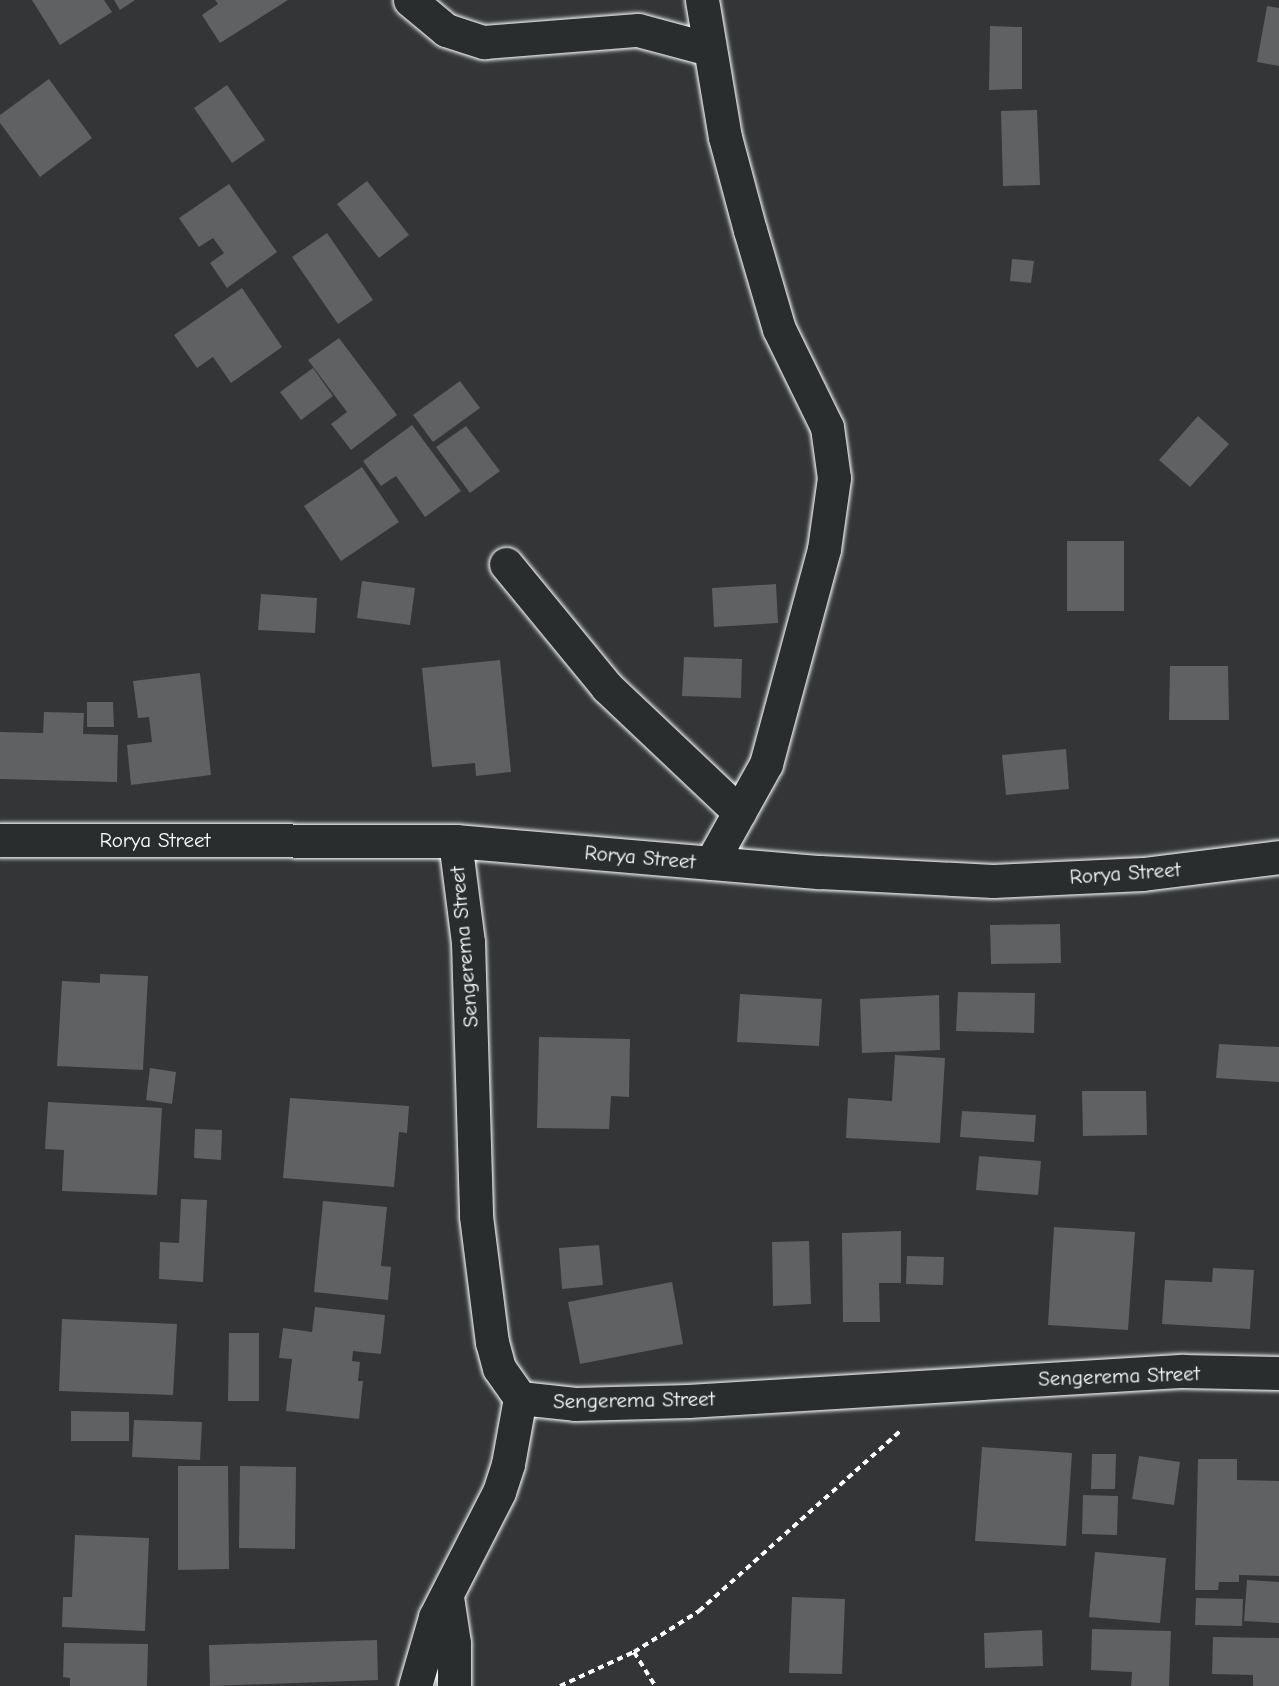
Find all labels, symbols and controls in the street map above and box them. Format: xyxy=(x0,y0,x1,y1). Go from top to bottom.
street label: Rorya Street xyxy=(99,827,211,853)
street label: Rorya Street xyxy=(584,840,696,874)
street label: Rorya Street xyxy=(1069,857,1181,889)
street label: Sengerema Street xyxy=(444,865,484,1029)
street label: Sengerema Street xyxy=(1038,1361,1200,1391)
street label: Sengerema Street xyxy=(553,1386,715,1414)

